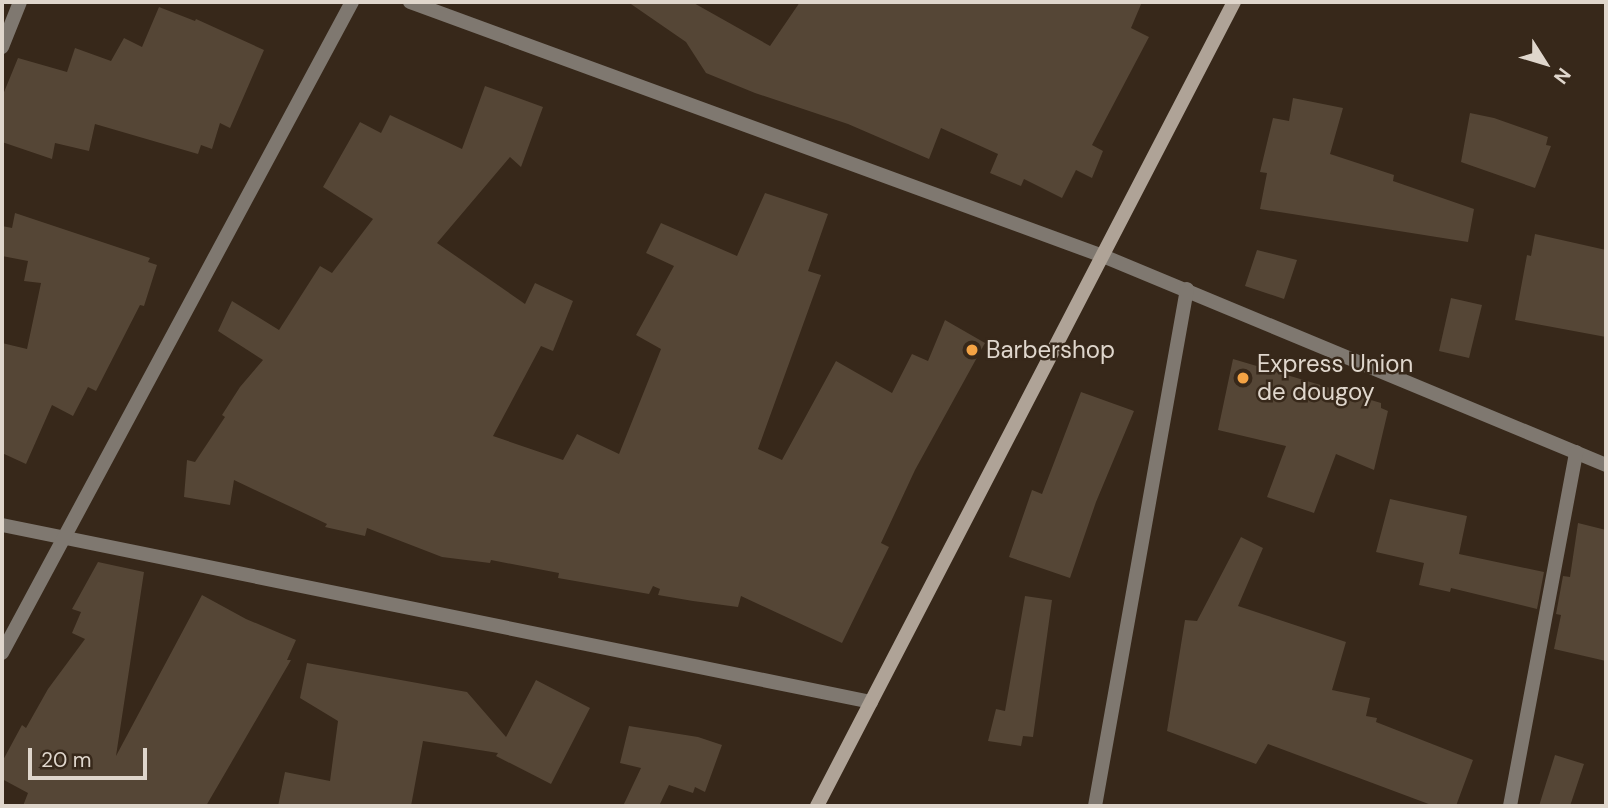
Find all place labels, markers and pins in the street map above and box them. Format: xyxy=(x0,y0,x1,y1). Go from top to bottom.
place label: Barbershop xyxy=(986,336,1115,364)
marker: Barbershop xyxy=(964,342,980,358)
place label: Express Union de dougoy xyxy=(1257,350,1413,406)
marker: Express Union de dougoy xyxy=(1235,370,1251,386)

